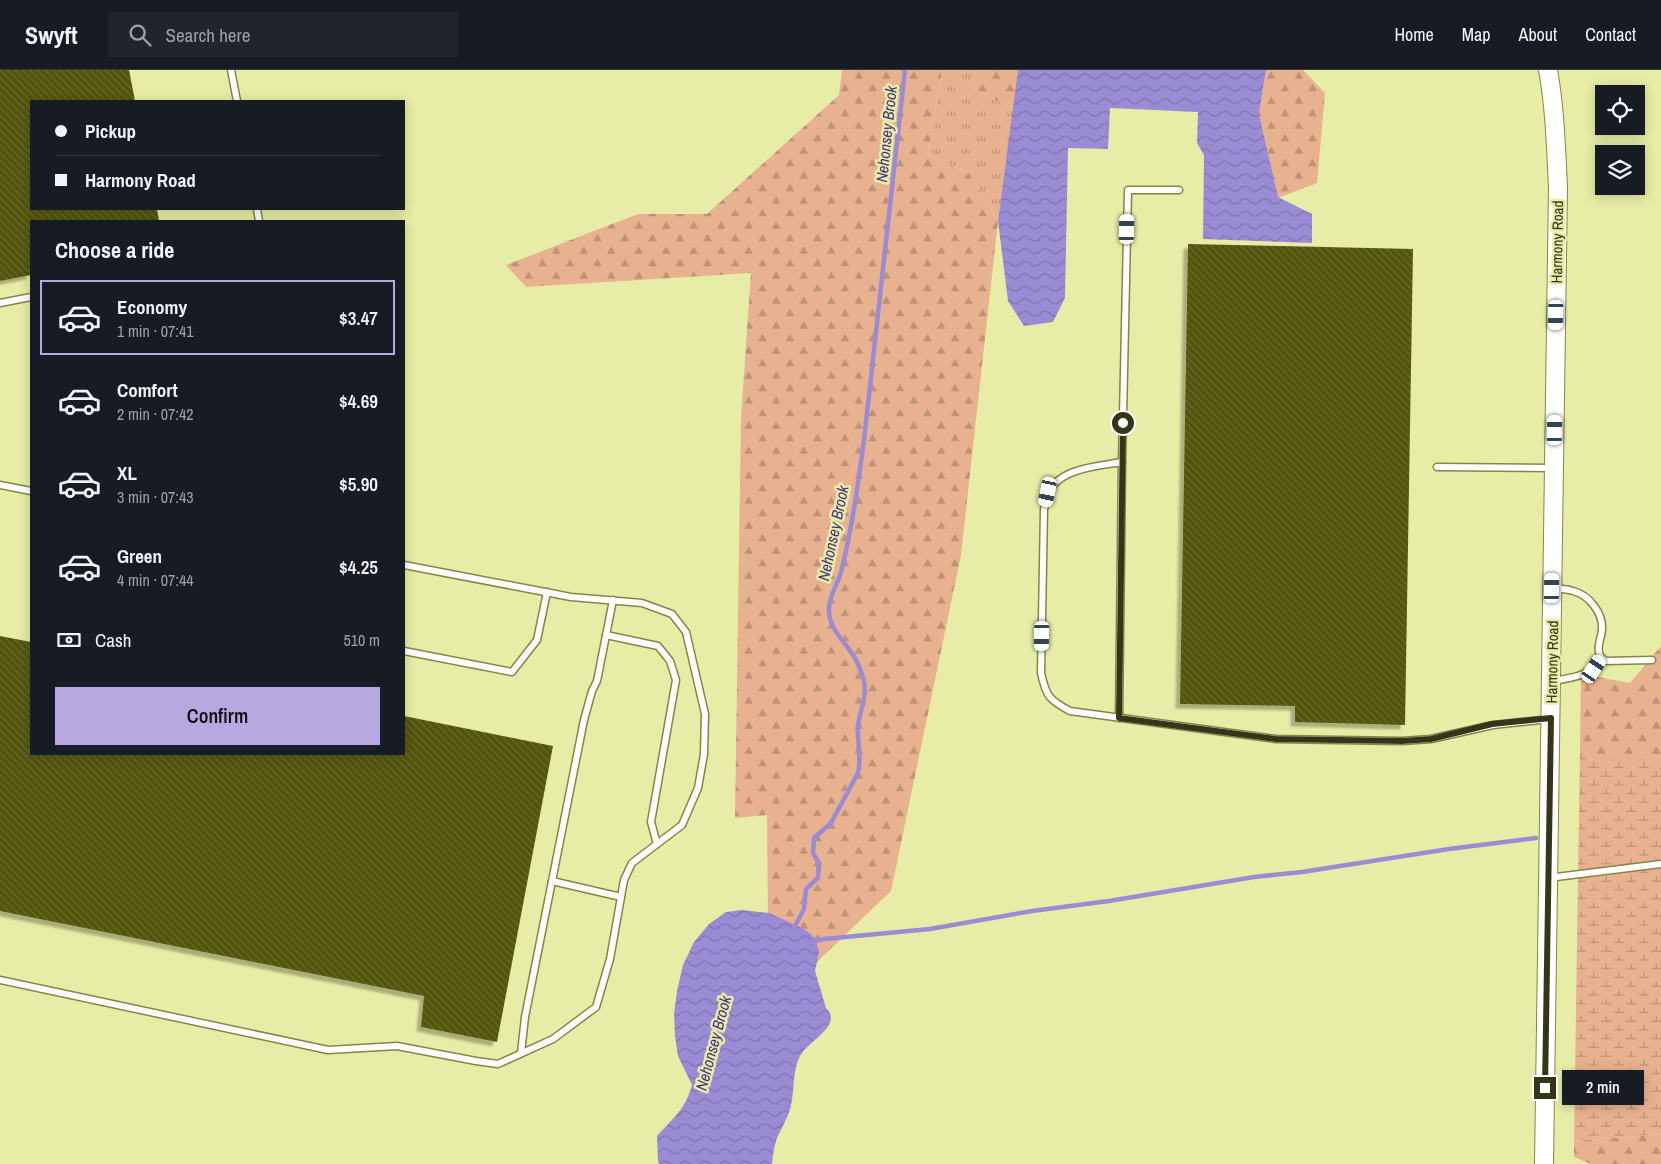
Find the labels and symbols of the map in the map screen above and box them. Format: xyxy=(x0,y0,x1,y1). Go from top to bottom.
water label: Nehonsey Brook xyxy=(870,84,902,183)
street label: Harmony Road xyxy=(1546,200,1568,284)
car xyxy=(1119,214,1134,244)
car xyxy=(1548,300,1563,330)
route start xyxy=(1112,412,1134,434)
car xyxy=(1547,415,1562,445)
car xyxy=(1037,476,1058,508)
water label: Nehonsey Brook xyxy=(812,483,854,583)
car xyxy=(1544,573,1559,603)
street label: Harmony Road xyxy=(1541,620,1563,704)
car xyxy=(1034,621,1049,651)
car xyxy=(1579,652,1608,686)
water label: Nehonsey Brook xyxy=(690,993,736,1093)
callout: 2 min xyxy=(1562,1070,1645,1106)
route end xyxy=(1534,1077,1556,1099)

